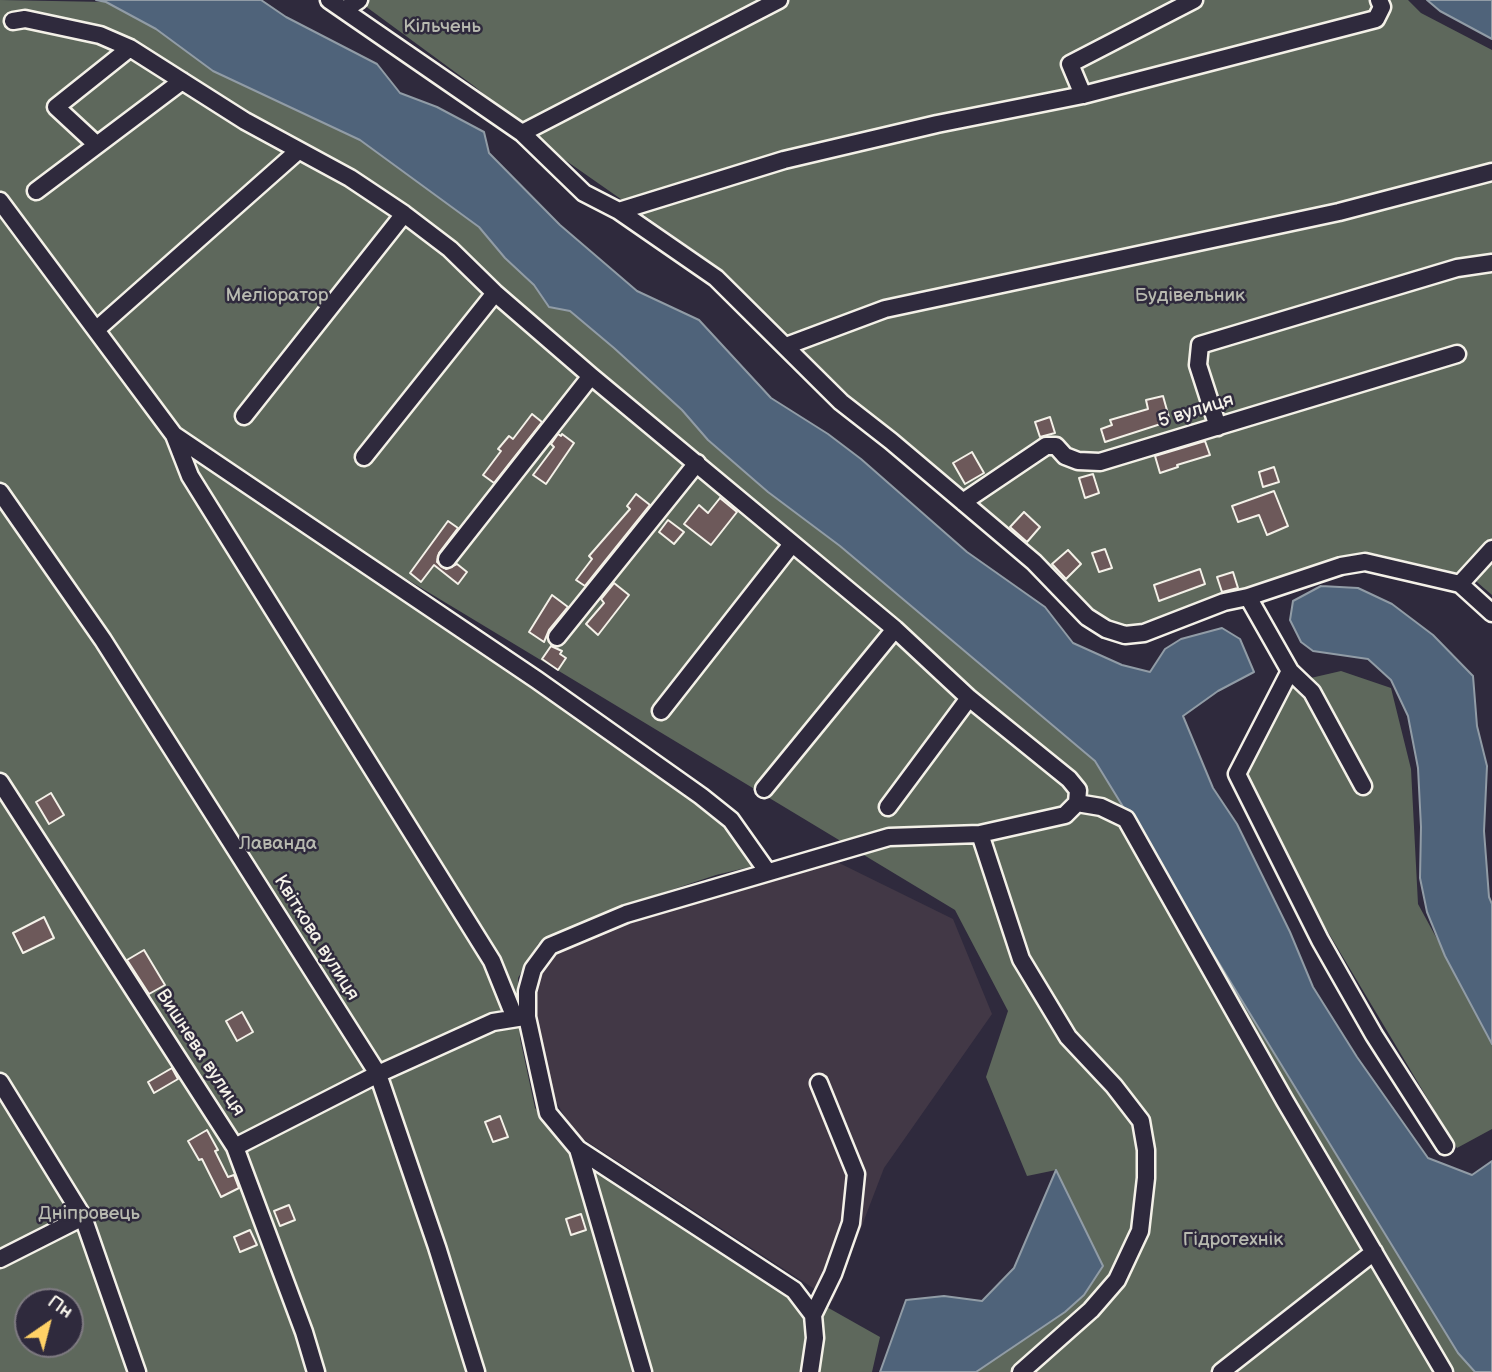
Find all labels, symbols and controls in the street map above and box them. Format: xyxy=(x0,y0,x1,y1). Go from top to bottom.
park label: Кільчень xyxy=(403,16,481,38)
park label: Меліоратор xyxy=(226,285,328,307)
park label: Будівельник xyxy=(1135,285,1245,307)
street label: 5 вулиця xyxy=(1155,389,1237,433)
park label: Лаванда xyxy=(239,833,317,855)
street label: Квіткова вулиця xyxy=(268,871,364,1005)
street label: Вишнева вулиця xyxy=(150,985,250,1121)
park label: Дніпровець xyxy=(38,1203,140,1225)
park label: Гідротехнік xyxy=(1183,1229,1283,1251)
north arrow xyxy=(14,1288,84,1358)
text: Пн xyxy=(43,1290,77,1324)

